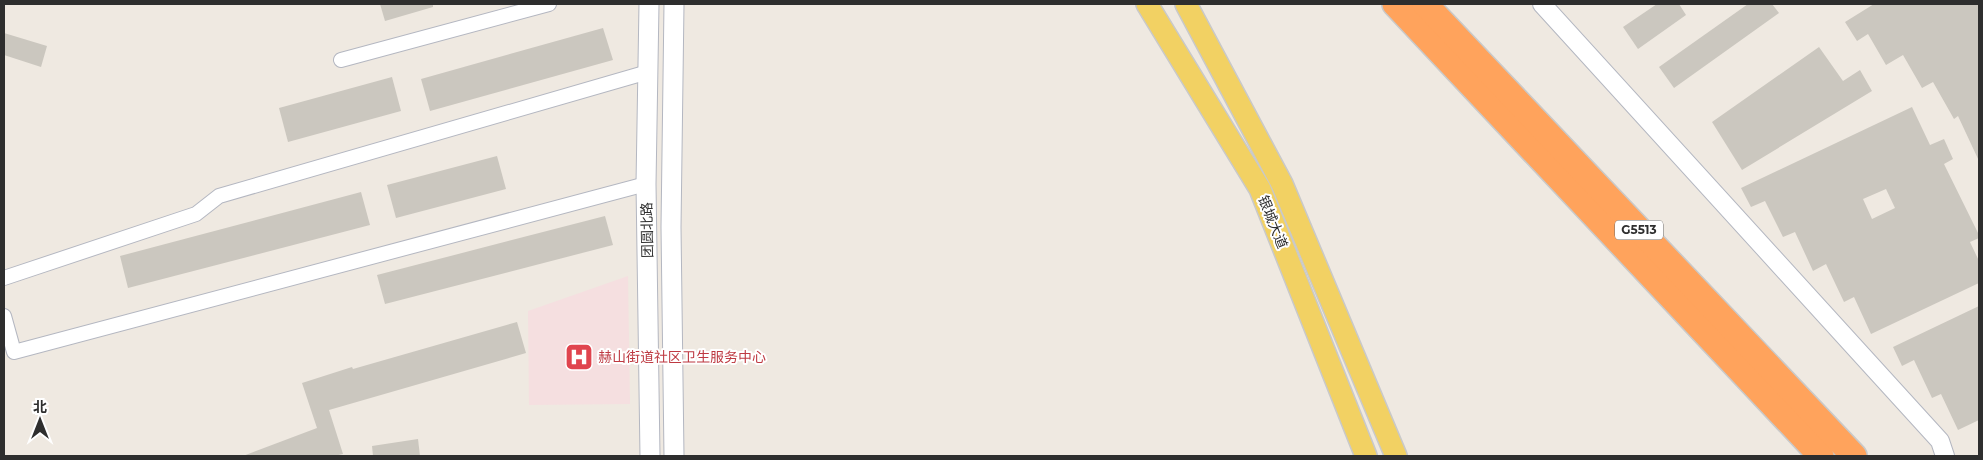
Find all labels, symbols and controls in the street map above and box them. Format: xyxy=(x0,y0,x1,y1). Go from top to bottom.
street label: 银城大道 xyxy=(1254,193,1292,251)
street label: 团圆北路 xyxy=(638,202,656,258)
road number: G5513 xyxy=(1615,220,1663,240)
hospital icon: 赫山街道社区卫生服务中心 xyxy=(564,342,594,372)
place label: 赫山街道社区卫生服务中心 xyxy=(598,348,766,366)
north arrow xyxy=(15,395,65,445)
text: 北 xyxy=(33,398,47,416)

